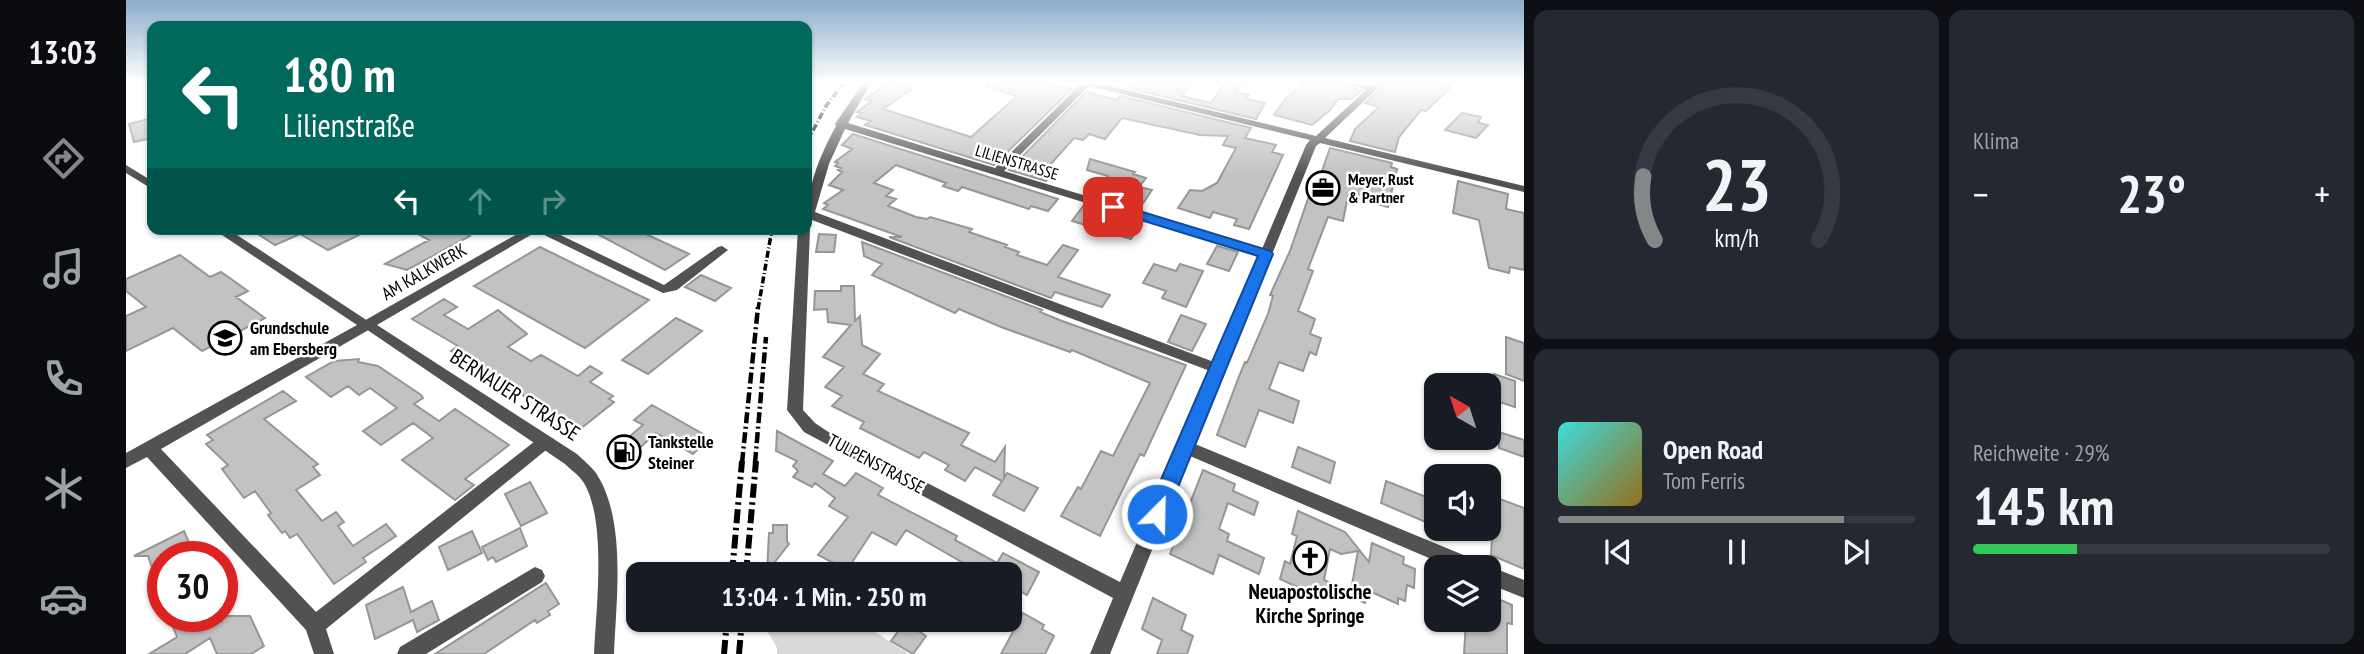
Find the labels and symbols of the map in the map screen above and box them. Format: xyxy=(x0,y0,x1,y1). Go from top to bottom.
street label: LILIENSTRASSE xyxy=(973,140,1061,184)
office icon: Meyer, Rust & Partner xyxy=(1304,169,1342,207)
place label: Meyer, Rust & Partner xyxy=(1348,169,1414,207)
pin xyxy=(1083,177,1143,237)
street label: AM KALKWERK xyxy=(377,238,470,305)
place label: Grundschule am Ebersberg xyxy=(250,316,337,360)
school or university icon: Grundschule am Ebersberg xyxy=(206,319,244,357)
street label: BERNAUER STRASSE xyxy=(445,343,585,447)
north arrow xyxy=(1424,373,1502,450)
street label: TULPENSTRASSE xyxy=(824,429,928,499)
place label: Tankstelle Steiner xyxy=(648,430,714,474)
fuel station icon: Tankstelle Steiner xyxy=(605,433,643,471)
position arrow xyxy=(1120,477,1194,551)
church icon: Neuapostolische Kirche Springe xyxy=(1291,539,1329,577)
speed limit sign: 30 xyxy=(147,541,238,632)
place label: Neuapostolische Kirche Springe xyxy=(1249,578,1371,629)

